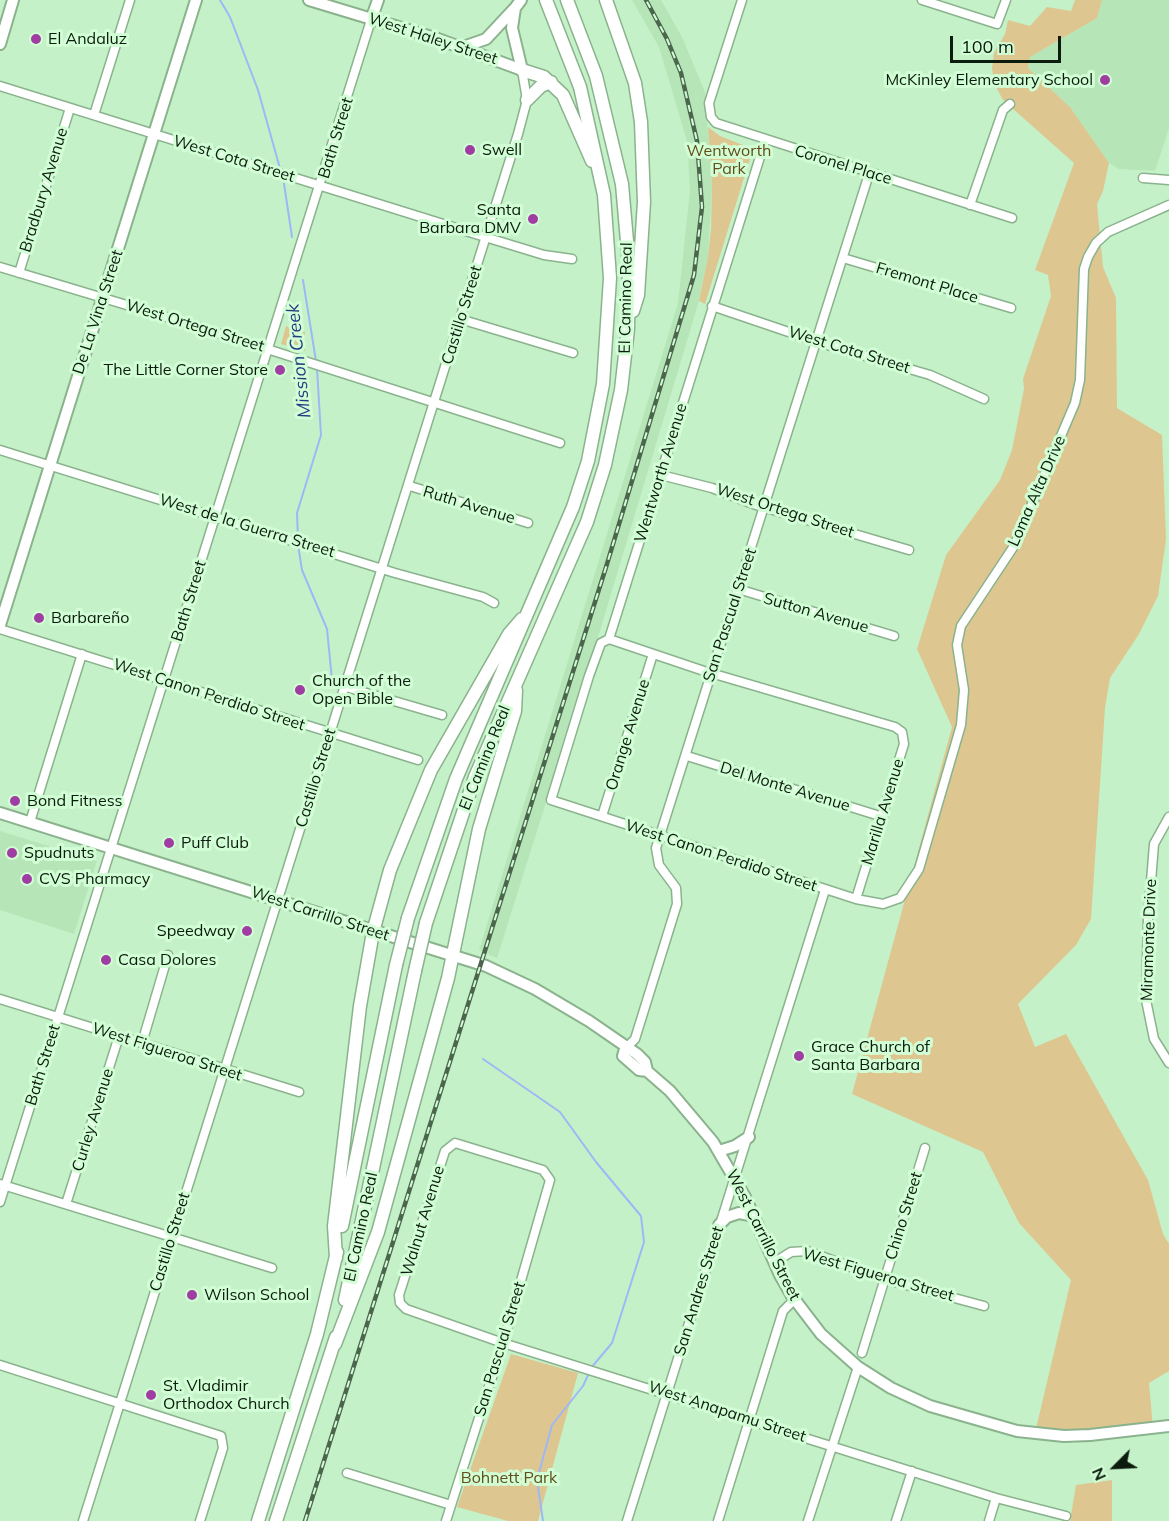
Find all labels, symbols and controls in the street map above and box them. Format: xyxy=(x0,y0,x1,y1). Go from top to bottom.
street label: West Haley Street xyxy=(366,9,500,69)
scale bar xyxy=(953,24,1064,62)
place label: El Andaluz xyxy=(48,29,127,49)
marker: El Andaluz xyxy=(29,32,43,46)
text: 100 m xyxy=(961,35,1014,58)
place label: McKinley Elementary School xyxy=(885,70,1093,90)
marker: McKinley Elementary School xyxy=(1098,73,1112,87)
street label: Bath Street xyxy=(315,95,357,181)
street label: Bradbury Avenue xyxy=(16,125,72,255)
street label: West Cota Street xyxy=(171,131,297,187)
place label: Swell xyxy=(482,140,522,160)
park label: Wentworth Park xyxy=(687,141,771,179)
street label: Coronel Place xyxy=(792,141,894,189)
marker: Swell xyxy=(463,143,477,157)
place label: Santa Barbara DMV xyxy=(419,200,521,238)
marker: Santa Barbara DMV xyxy=(526,212,540,226)
street label: El Camino Real xyxy=(615,242,637,354)
street label: De La Vina Street xyxy=(69,247,127,377)
street label: Fremont Place xyxy=(874,258,980,308)
street label: Castillo Street xyxy=(438,263,486,367)
street label: West Ortega Street xyxy=(123,296,267,356)
water label: Mission Creek xyxy=(282,303,316,419)
street label: West Cota Street xyxy=(786,322,912,378)
place label: The Little Corner Store xyxy=(103,360,268,380)
marker: The Little Corner Store xyxy=(273,363,287,377)
street label: Wentworth Avenue xyxy=(631,401,691,545)
street label: Loma Alta Drive xyxy=(1004,433,1070,549)
street label: West Ortega Street xyxy=(714,480,856,542)
street label: Ruth Avenue xyxy=(421,482,517,528)
street label: West de la Guerra Street xyxy=(157,490,337,562)
street label: San Pascual Street xyxy=(699,546,761,684)
street label: Bath Street xyxy=(168,558,210,644)
street label: Sutton Avenue xyxy=(761,589,871,637)
place label: Barbareño xyxy=(51,608,129,628)
marker: Barbareño xyxy=(32,611,46,625)
street label: West Canon Perdido Street xyxy=(111,655,307,735)
place label: Church of the Open Bible xyxy=(312,671,411,709)
street label: Orange Avenue xyxy=(602,677,654,793)
marker: Church of the Open Bible xyxy=(293,683,307,697)
street label: El Camino Real xyxy=(455,703,515,813)
street label: Castillo Street xyxy=(292,726,340,830)
street label: Marilla Avenue xyxy=(858,757,908,867)
street label: Del Monte Avenue xyxy=(718,758,852,816)
place label: Bond Fitness xyxy=(27,791,123,811)
marker: Bond Fitness xyxy=(8,794,22,808)
street label: West Canon Perdido Street xyxy=(623,816,819,896)
place label: Puff Club xyxy=(181,833,249,853)
marker: Puff Club xyxy=(162,836,176,850)
place label: Spudnuts xyxy=(24,843,95,863)
marker: Spudnuts xyxy=(5,846,19,860)
place label: CVS Pharmacy xyxy=(39,869,150,889)
marker: CVS Pharmacy xyxy=(20,872,34,886)
street label: Miramonte Drive xyxy=(1137,878,1161,1002)
street label: West Carrillo Street xyxy=(249,883,391,945)
place label: Speedway xyxy=(157,921,235,941)
marker: Speedway xyxy=(240,924,254,938)
place label: Casa Dolores xyxy=(118,950,216,970)
marker: Casa Dolores xyxy=(99,953,113,967)
street label: West Figueroa Street xyxy=(90,1019,244,1085)
street label: Bath Street xyxy=(22,1022,64,1108)
place label: Grace Church of Santa Barbara xyxy=(811,1037,930,1075)
marker: Grace Church of Santa Barbara xyxy=(792,1049,806,1063)
street label: Curley Avenue xyxy=(68,1066,118,1174)
street label: Walnut Avenue xyxy=(397,1163,449,1279)
street label: West Carrillo Street xyxy=(722,1166,804,1304)
street label: Chino Street xyxy=(882,1170,926,1262)
street label: El Camino Real xyxy=(340,1171,382,1283)
street label: Castillo Street xyxy=(146,1190,194,1294)
street label: San Andres Street xyxy=(670,1224,728,1358)
street label: West Figueroa Street xyxy=(800,1244,956,1306)
street label: San Pascual Street xyxy=(470,1279,530,1419)
place label: Wilson School xyxy=(204,1285,309,1305)
marker: Wilson School xyxy=(185,1288,199,1302)
place label: St. Vladimir Orthodox Church xyxy=(163,1376,290,1414)
street label: West Anapamu Street xyxy=(646,1377,808,1447)
marker: St. Vladimir Orthodox Church xyxy=(144,1388,158,1402)
north arrow xyxy=(1085,1437,1145,1497)
text: N xyxy=(1087,1465,1110,1484)
park label: Bohnett Park xyxy=(461,1468,557,1488)

